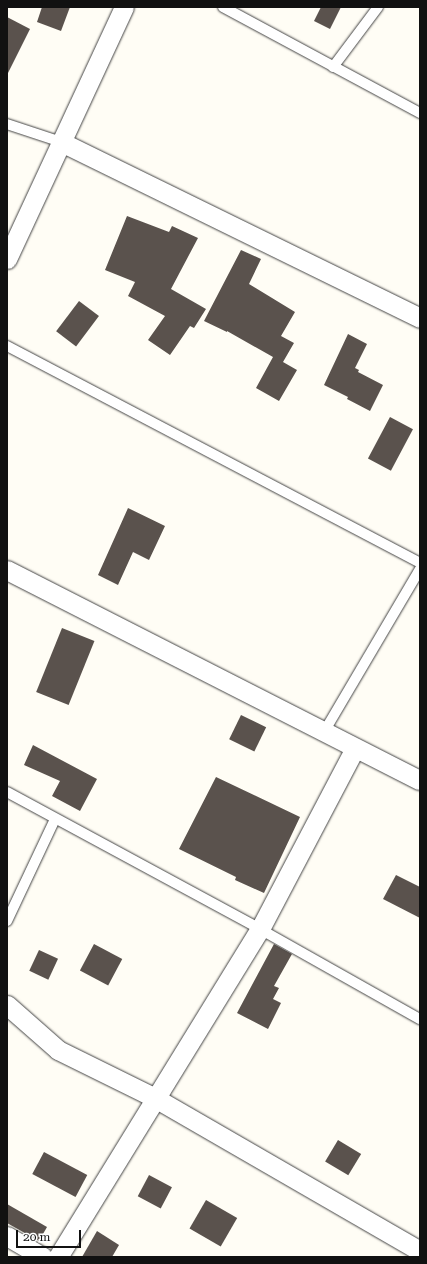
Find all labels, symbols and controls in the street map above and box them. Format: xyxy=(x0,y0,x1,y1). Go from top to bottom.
scale bar xyxy=(18,1222,83,1248)
text: 20 m xyxy=(23,1230,50,1244)

